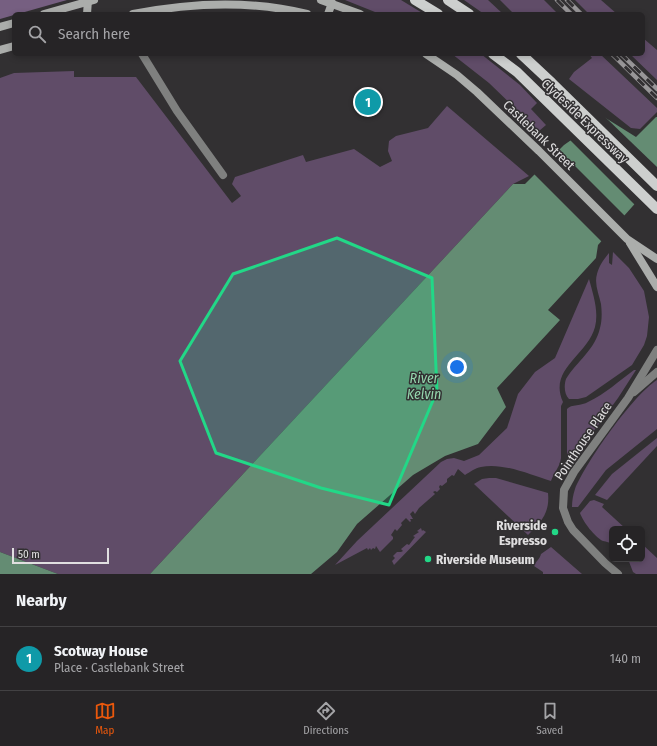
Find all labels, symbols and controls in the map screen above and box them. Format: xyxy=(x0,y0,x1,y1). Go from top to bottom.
search box xyxy=(12,12,645,56)
icon: search xyxy=(26,23,48,45)
text: Search here xyxy=(58,25,130,43)
street label: Clydeside Expressway xyxy=(539,76,632,166)
pin: 1 xyxy=(355,87,381,117)
street label: Castlebank Street xyxy=(500,97,578,173)
your location xyxy=(447,357,467,377)
water label: River Kelvin xyxy=(407,370,441,403)
street label: Pointhouse Place xyxy=(551,399,615,483)
place label: Riverside Espresso xyxy=(496,518,547,548)
map controls xyxy=(609,526,645,562)
button: locate xyxy=(609,526,645,562)
marker: Riverside Espresso xyxy=(550,527,560,537)
scale bar xyxy=(12,546,109,565)
text: 50 m xyxy=(18,548,40,561)
place label: Riverside Museum xyxy=(436,552,534,567)
marker: Riverside Museum xyxy=(423,554,433,564)
text: Nearby xyxy=(16,590,67,611)
text: Scotway House xyxy=(54,642,148,660)
text: 1 xyxy=(26,651,32,666)
text: 140 m xyxy=(610,651,641,666)
text: Place · Castlebank Street xyxy=(54,660,184,675)
tab: Map xyxy=(94,700,116,737)
tab: Directions xyxy=(303,700,349,737)
tab: Saved xyxy=(536,700,563,737)

